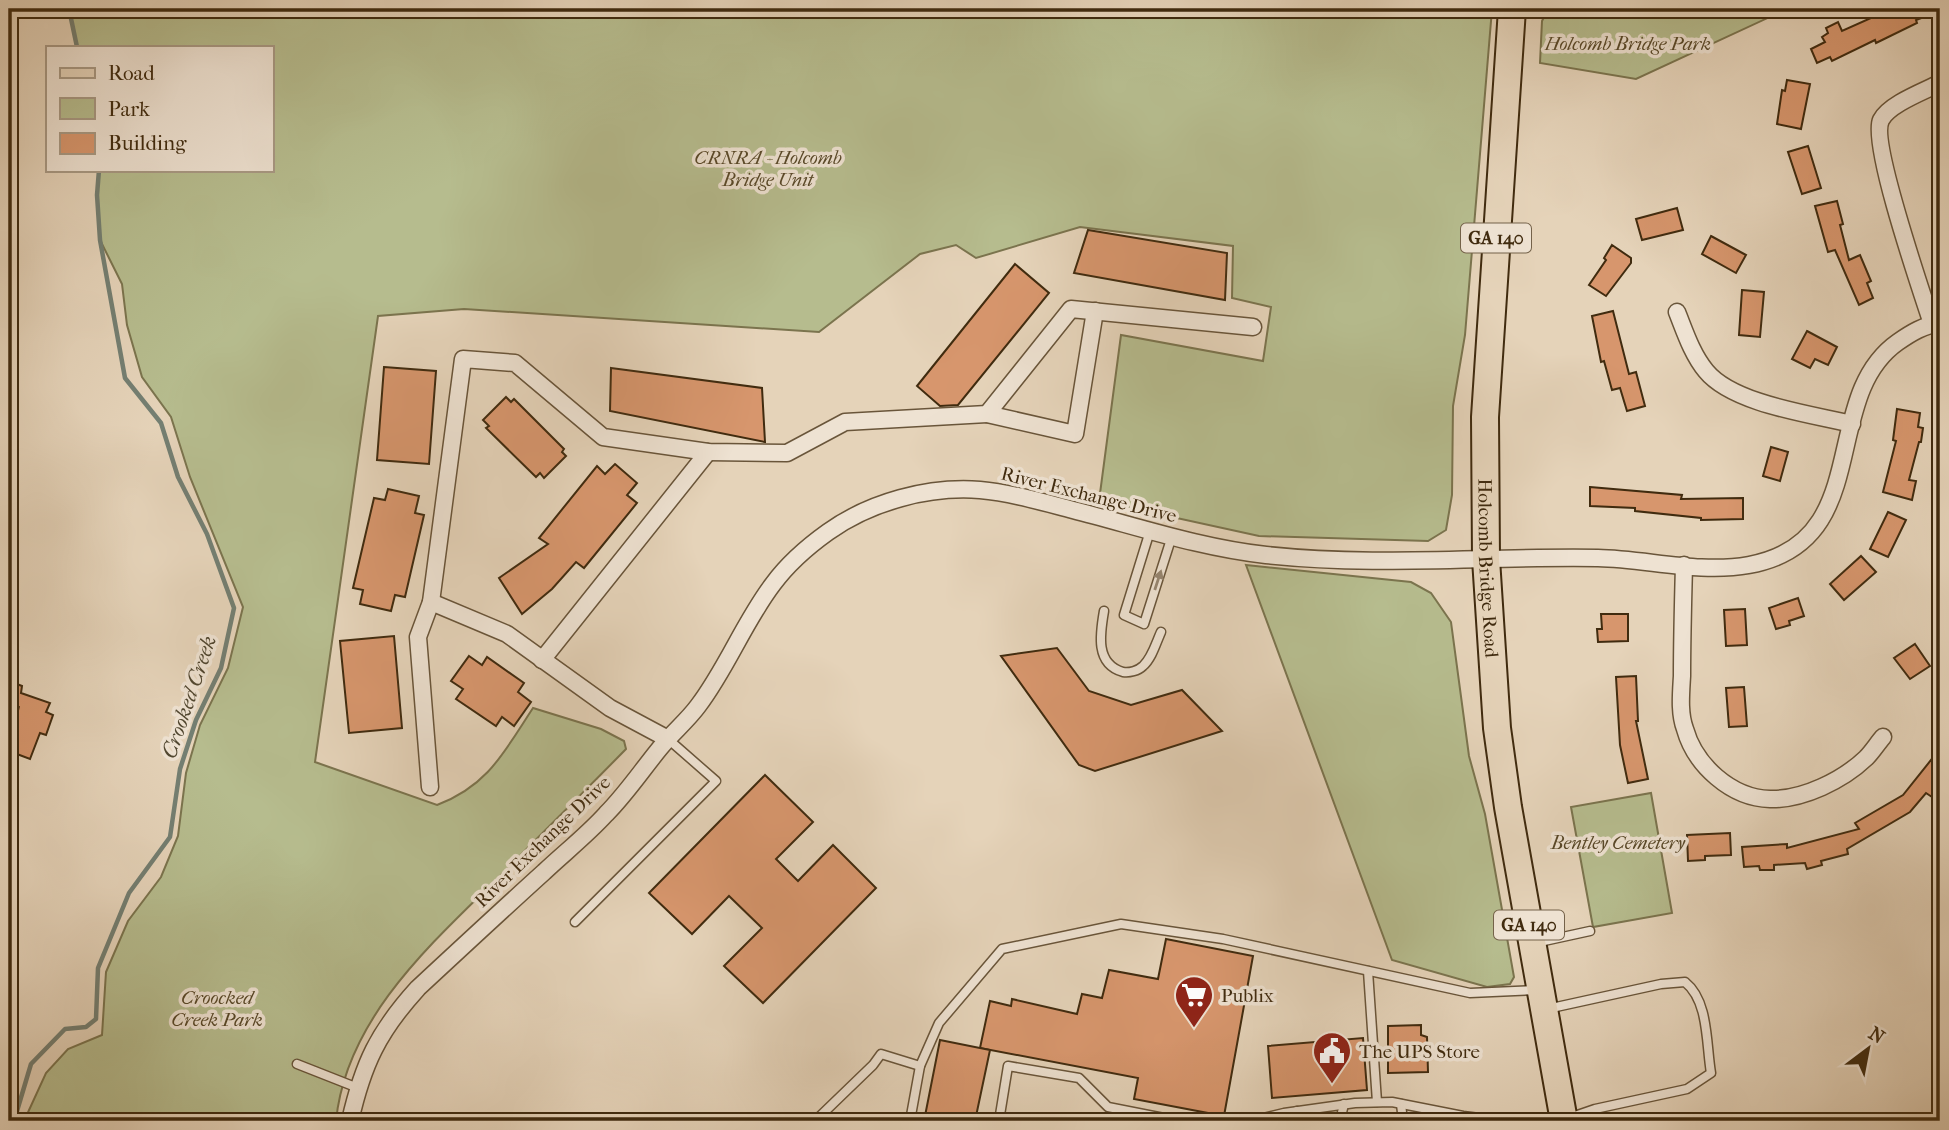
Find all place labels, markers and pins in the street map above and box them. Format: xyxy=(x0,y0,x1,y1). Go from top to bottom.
supermarket icon: Publix xyxy=(1173,974,1215,1029)
place label: Publix xyxy=(1221,985,1274,1007)
public building icon: The UPS Store xyxy=(1311,1030,1353,1085)
place label: The UPS Store xyxy=(1359,1041,1480,1063)

